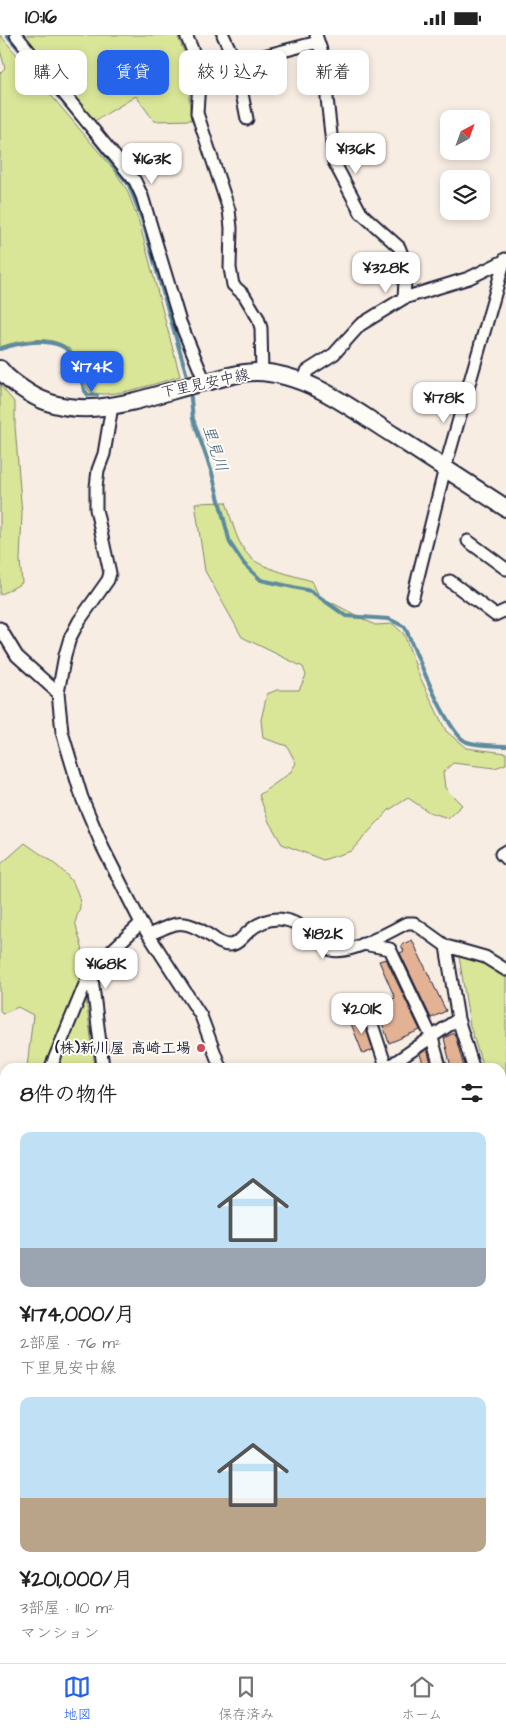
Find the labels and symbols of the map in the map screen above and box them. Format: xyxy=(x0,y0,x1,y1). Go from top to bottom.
north arrow xyxy=(440,110,490,160)
pin: ¥136K xyxy=(321,133,391,175)
pin: ¥163K xyxy=(117,143,187,185)
pin: ¥328K xyxy=(351,251,421,294)
pin: ¥174K xyxy=(57,351,127,393)
street label: 下里見安中線 xyxy=(159,364,251,403)
pin: ¥178K xyxy=(409,381,479,424)
water label: 里見川 xyxy=(197,422,233,475)
pin: ¥182K xyxy=(288,917,358,960)
pin: ¥168K xyxy=(71,947,141,990)
pin: ¥201K xyxy=(327,993,397,1035)
place label: (株)新川屋 高崎工場 xyxy=(54,1038,191,1059)
marker: (株)新川屋 高崎工場 xyxy=(195,1042,207,1054)

